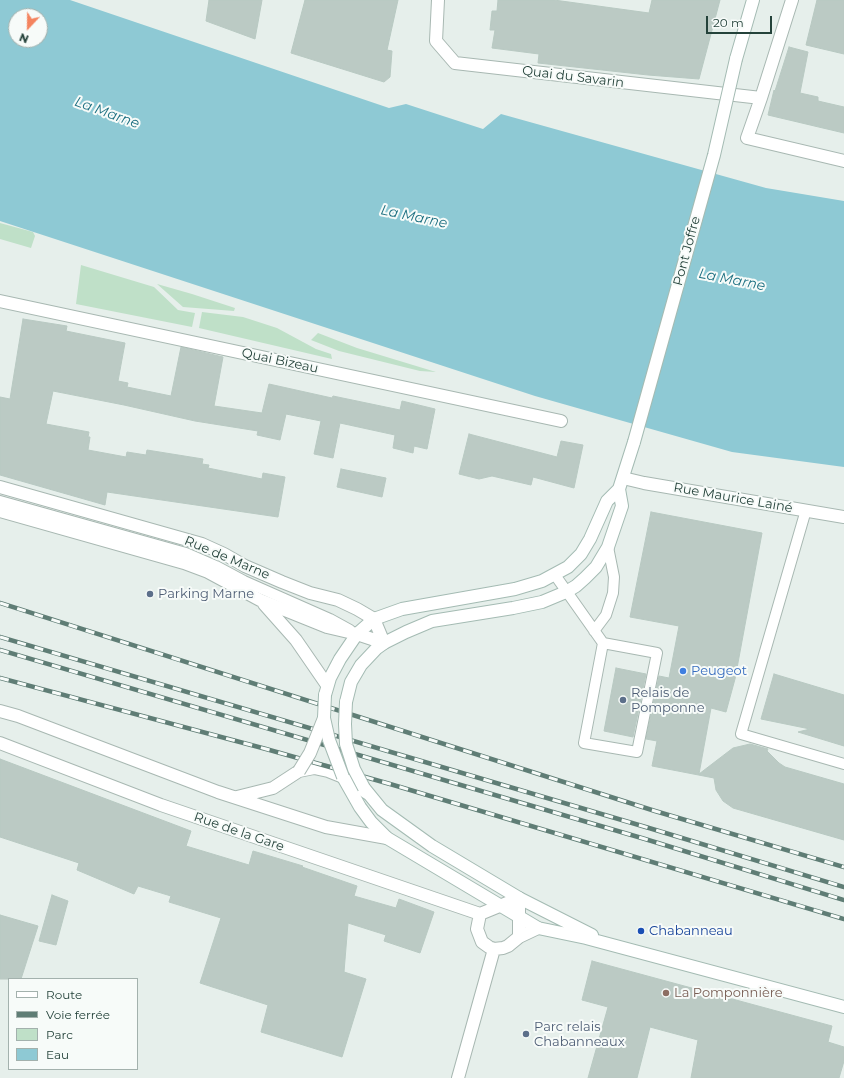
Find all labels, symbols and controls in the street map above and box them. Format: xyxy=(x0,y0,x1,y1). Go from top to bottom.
north arrow xyxy=(8,8,48,48)
scale bar xyxy=(708,8,774,34)
text: 20 m xyxy=(713,15,744,30)
text: N xyxy=(17,30,31,46)
street label: Quai du Savarin xyxy=(521,63,625,91)
water label: La Marne xyxy=(72,94,142,132)
water label: La Marne xyxy=(379,202,449,232)
street label: Pont Joffre xyxy=(670,215,704,287)
water label: La Marne xyxy=(697,265,767,295)
street label: Quai Bizeau xyxy=(240,345,320,377)
street label: Rue Maurice Lainé xyxy=(672,480,794,516)
street label: Rue de Marne xyxy=(182,533,272,583)
place label: Parking Marne xyxy=(158,586,254,602)
marker: Parking Marne xyxy=(145,589,155,599)
place label: Peugeot xyxy=(691,663,747,679)
marker: Peugeot xyxy=(678,666,688,676)
place label: Relais de Pomponne xyxy=(631,685,705,716)
marker: Relais de Pomponne xyxy=(618,695,628,705)
street label: Rue de la Gare xyxy=(192,809,286,855)
place label: Chabanneau xyxy=(649,923,733,939)
marker: Chabanneau xyxy=(636,926,646,936)
legend xyxy=(8,978,138,1070)
place label: La Pomponnière xyxy=(674,985,783,1001)
text: Route xyxy=(46,987,82,1002)
marker: La Pomponnière xyxy=(661,988,671,998)
text: Voie ferrée xyxy=(46,1007,110,1022)
place label: Parc relais Chabanneaux xyxy=(534,1019,625,1050)
text: Parc xyxy=(46,1027,73,1042)
marker: Parc relais Chabanneaux xyxy=(521,1029,531,1039)
text: Eau xyxy=(46,1047,69,1062)

